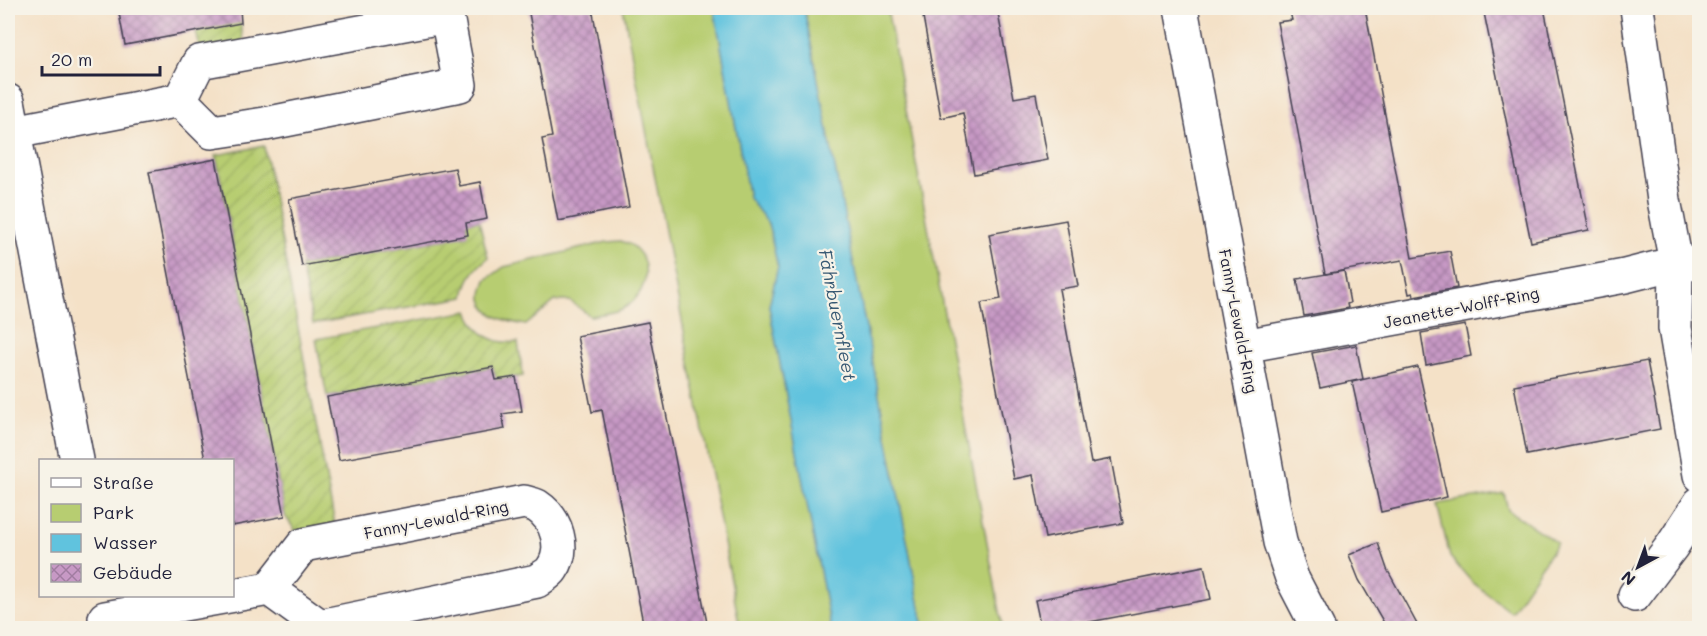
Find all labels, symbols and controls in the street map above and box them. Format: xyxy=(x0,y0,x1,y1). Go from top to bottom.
scale bar xyxy=(42,39,160,77)
text: 20 m xyxy=(51,47,92,71)
water label: Fährbuernfleet xyxy=(813,247,863,383)
street label: Fanny-Lewald-Ring xyxy=(1215,247,1263,395)
street label: Jeanette-Wolff-Ring xyxy=(1381,282,1541,332)
legend xyxy=(39,459,234,597)
text: Straße xyxy=(93,470,154,494)
street label: Fanny-Lewald-Ring xyxy=(362,495,510,543)
text: Park xyxy=(93,500,134,524)
text: Wasser xyxy=(93,530,158,554)
north arrow xyxy=(1608,537,1668,597)
text: Gebäude xyxy=(93,560,173,584)
text: N xyxy=(1616,567,1639,591)

